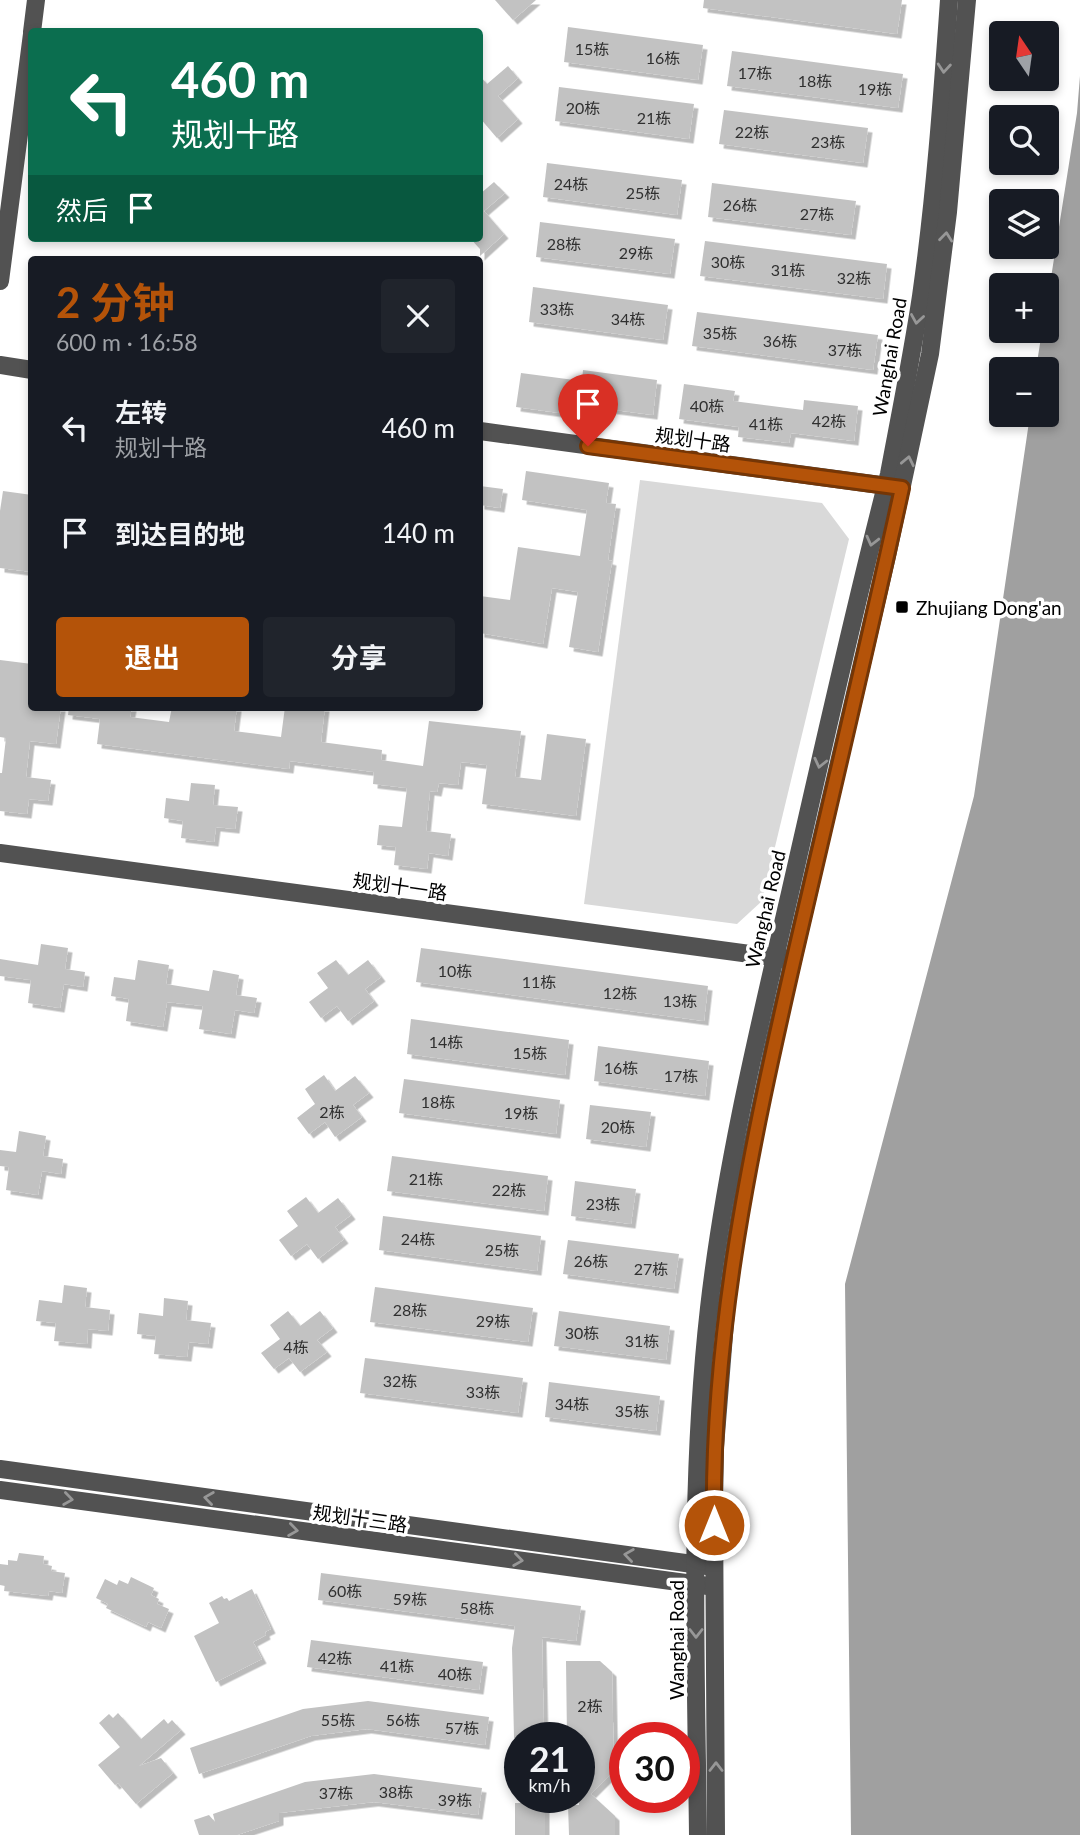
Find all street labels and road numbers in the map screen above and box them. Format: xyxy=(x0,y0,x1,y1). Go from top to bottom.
street label: Wanghai Road xyxy=(867,296,911,418)
street label: 规划十路 xyxy=(654,422,732,456)
street label: Wanghai Road xyxy=(740,848,790,970)
street label: 规划十一路 xyxy=(351,868,449,904)
street label: 规划十三路 xyxy=(311,1500,409,1536)
street label: Wanghai Road xyxy=(665,1580,688,1700)

